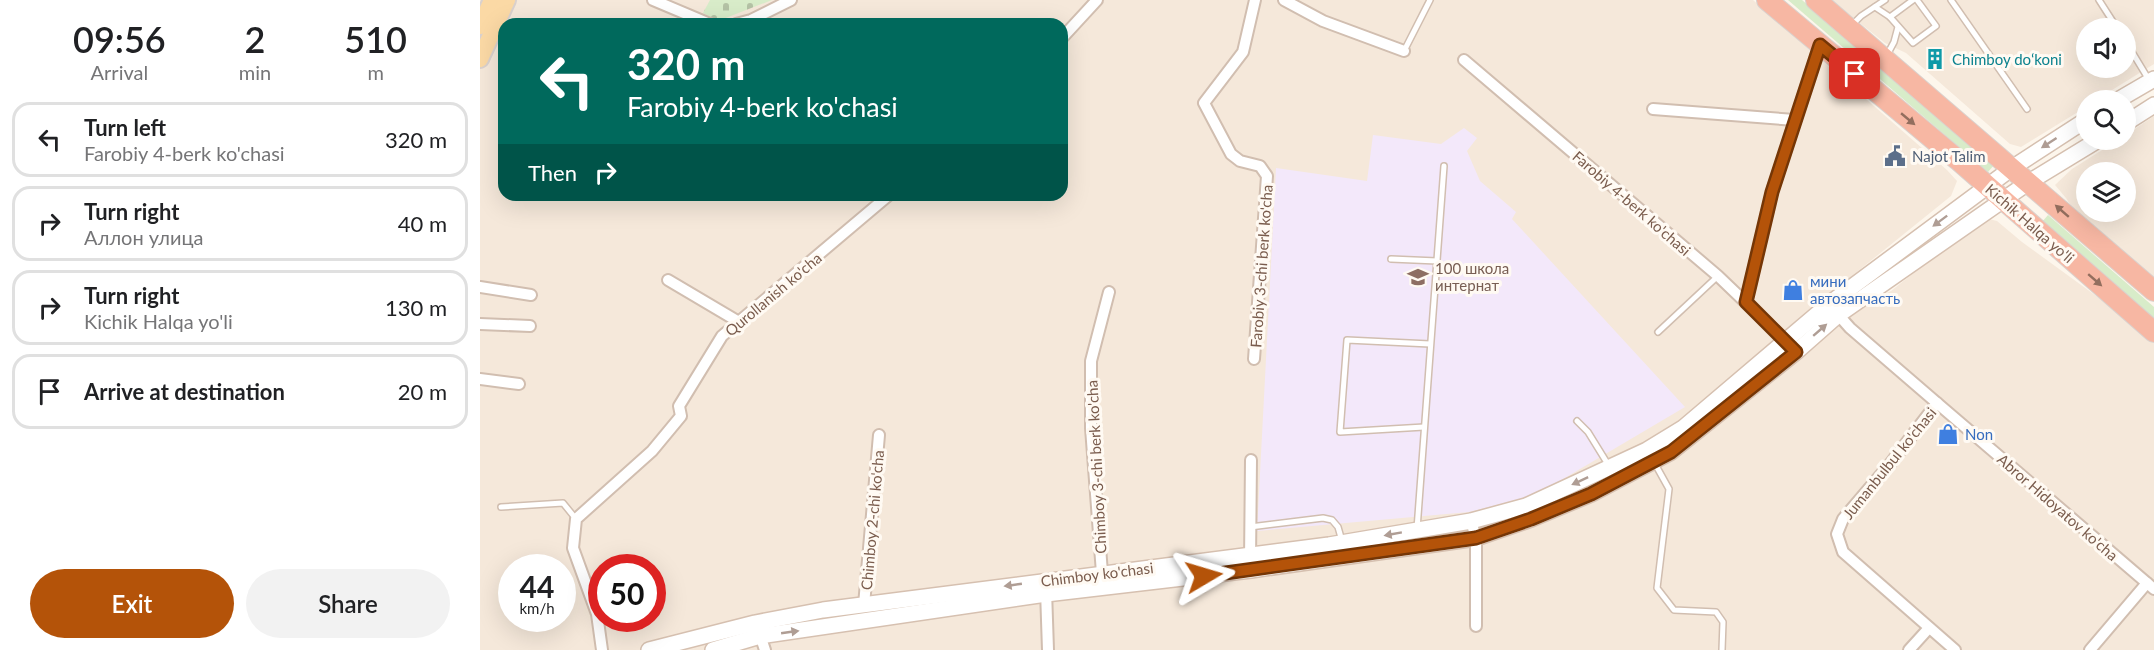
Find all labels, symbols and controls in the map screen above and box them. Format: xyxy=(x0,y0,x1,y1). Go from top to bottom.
text: 09:56 xyxy=(73,17,166,61)
text: 2 xyxy=(245,17,265,61)
text: 510 xyxy=(344,17,407,61)
map controls xyxy=(2076,18,2136,222)
button: sound xyxy=(2076,18,2136,78)
text: 320 m xyxy=(627,39,745,89)
icon: left xyxy=(528,42,606,120)
building icon: Chimboy doʻkoni xyxy=(1923,47,1947,71)
pin xyxy=(1829,48,1880,99)
place label: Chimboy doʻkoni xyxy=(1952,50,2062,68)
icon: arrive xyxy=(1838,57,1871,90)
text: Arrival xyxy=(91,60,148,84)
text: min xyxy=(239,60,271,84)
text: m xyxy=(367,60,384,84)
text: Farobiy 4-berk ko'chasi xyxy=(627,90,898,123)
button: search xyxy=(2076,90,2136,150)
one-way arrow xyxy=(1900,112,1915,125)
text: Turn left xyxy=(84,114,166,141)
icon: left xyxy=(33,123,66,156)
text: 320 m xyxy=(385,126,447,153)
one-way arrow xyxy=(2041,138,2057,149)
text: Farobiy 4-berk ko'chasi xyxy=(84,141,285,165)
public building icon: Najot Talim xyxy=(1883,144,1907,168)
street label: Farobiy 4-berk ko'chasi xyxy=(1569,147,1695,259)
place label: Najot Talim xyxy=(1912,147,1986,165)
icon: right xyxy=(589,156,622,189)
text: Then xyxy=(528,159,577,186)
button: layers xyxy=(2076,162,2136,222)
street label: Kichik Halqa yo'li xyxy=(1982,180,2078,266)
street label: Farobiy 3-chi berk ko'cha xyxy=(1246,184,1276,348)
text: Turn right xyxy=(84,198,179,225)
one-way arrow xyxy=(2054,205,2070,218)
icon: right xyxy=(33,207,66,240)
text: 40 m xyxy=(398,210,447,237)
one-way arrow xyxy=(1933,214,1948,226)
text: Аллон улица xyxy=(84,225,203,249)
street label: Qurollanish ko'cha xyxy=(721,248,825,340)
place label: 100 школа интернат xyxy=(1435,259,1509,294)
school or university icon: 100 школа интернат xyxy=(1406,265,1430,289)
place label: мини автозапчасть xyxy=(1810,272,1900,307)
one-way arrow xyxy=(2087,273,2102,286)
shop icon: мини автозапчасть xyxy=(1781,278,1805,302)
text: Turn right xyxy=(84,282,179,309)
icon: right xyxy=(33,291,66,324)
text: 130 m xyxy=(385,294,447,321)
text: Kichik Halqa yo'li xyxy=(84,309,233,333)
one-way arrow xyxy=(1812,324,1828,337)
icon: arrive xyxy=(33,375,66,408)
text: Arrive at destination xyxy=(84,378,285,405)
text: 20 m xyxy=(398,378,447,405)
street label: Chimboy 3-chi berk ko'cha xyxy=(1082,380,1110,554)
street label: Jumanbulbul ko'chasi xyxy=(1838,404,1940,522)
shop icon: Non xyxy=(1936,422,1960,446)
place label: Non xyxy=(1965,425,1993,443)
street label: Chimboy 2-chi ko'cha xyxy=(857,449,887,591)
street label: Abror Hidoyatov ko'cha xyxy=(1994,450,2122,564)
one-way arrow xyxy=(1571,477,1588,486)
one-way arrow xyxy=(1384,530,1403,539)
position arrow xyxy=(1172,544,1236,608)
speed limit sign: 50 xyxy=(588,554,666,632)
street label: Chimboy ko'chasi xyxy=(1040,558,1154,590)
text: 44 xyxy=(520,568,554,604)
button: Exit xyxy=(30,569,234,638)
button: Share xyxy=(246,569,450,638)
one-way arrow xyxy=(1003,580,1022,589)
text: km/h xyxy=(519,599,555,617)
one-way arrow xyxy=(781,627,800,636)

